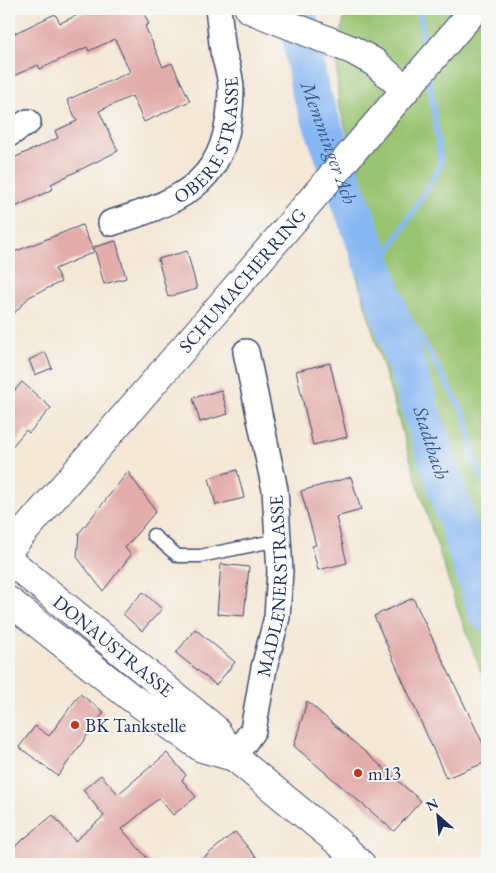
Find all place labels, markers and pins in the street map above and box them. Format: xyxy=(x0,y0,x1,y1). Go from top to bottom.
place label: BK Tankstelle xyxy=(85,713,186,738)
marker: BK Tankstelle xyxy=(69,719,81,731)
place label: m13 xyxy=(368,761,401,786)
marker: m13 xyxy=(352,767,364,779)

